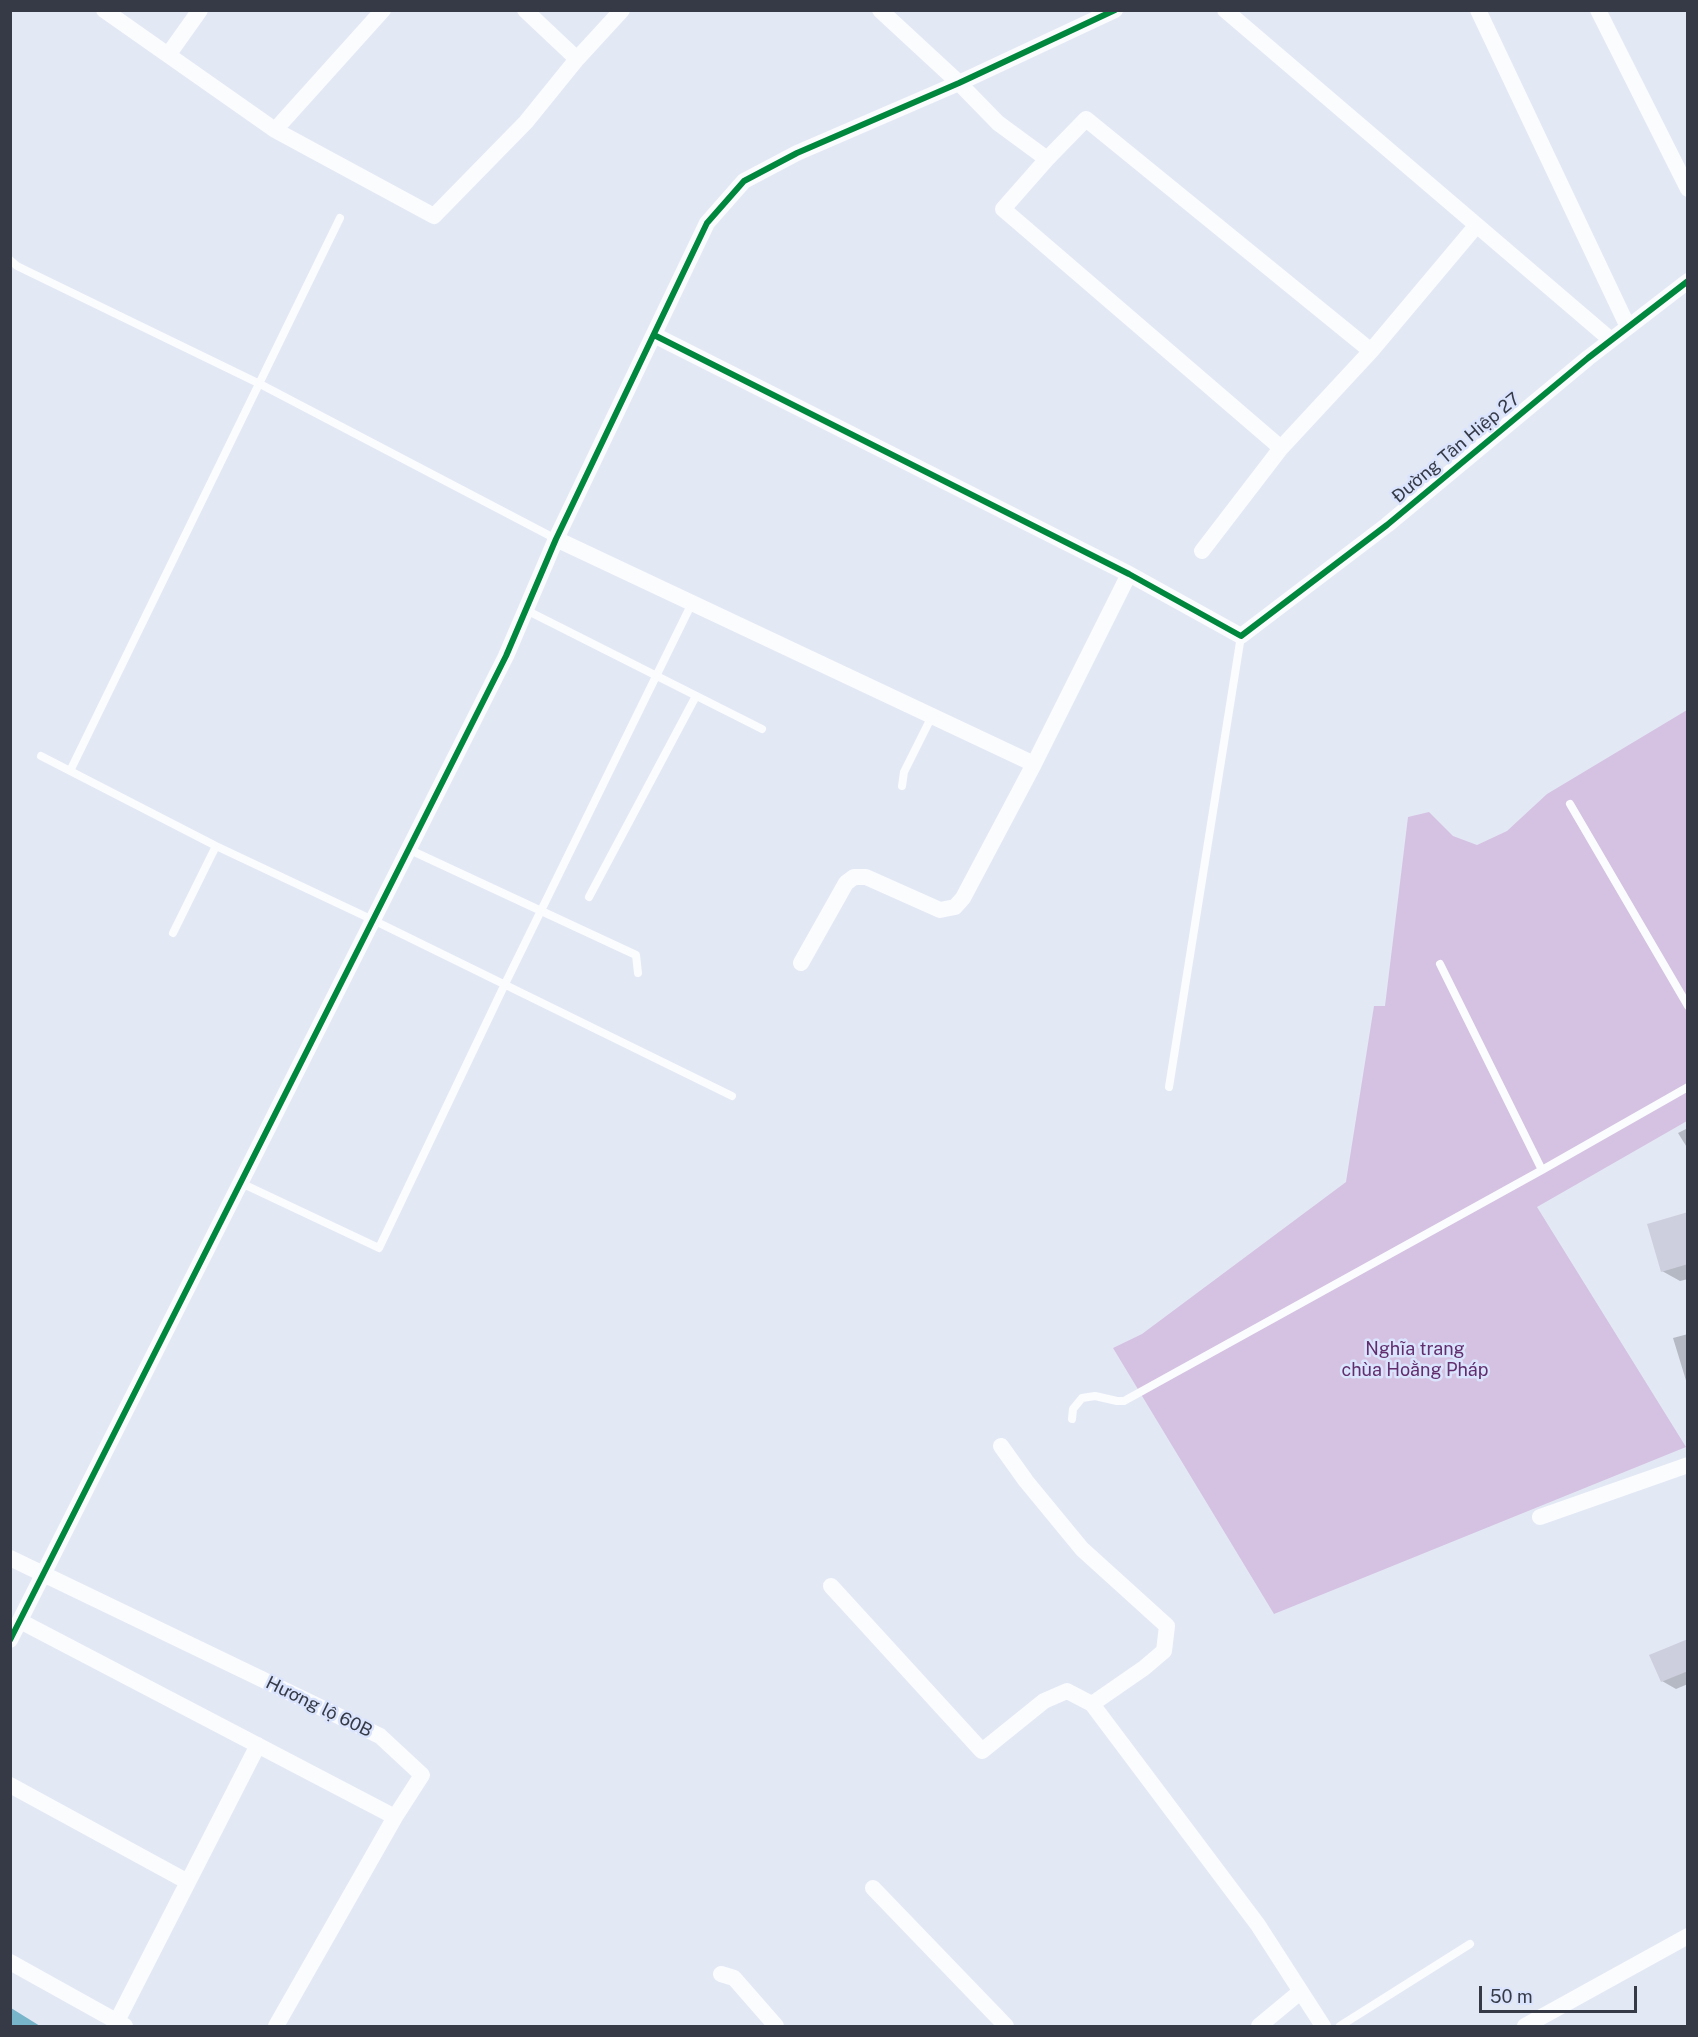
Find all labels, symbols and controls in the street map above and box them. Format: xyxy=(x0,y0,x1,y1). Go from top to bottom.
street label: Đường Tân Hiệp 27 xyxy=(1388,388,1524,508)
park label: Nghĩa trang chùa Hoằng Pháp xyxy=(1342,1338,1488,1380)
street label: Hương lộ 60B xyxy=(262,1672,376,1742)
scale bar xyxy=(1482,1974,1640,2012)
text: 50 m xyxy=(1490,1986,1533,2007)

